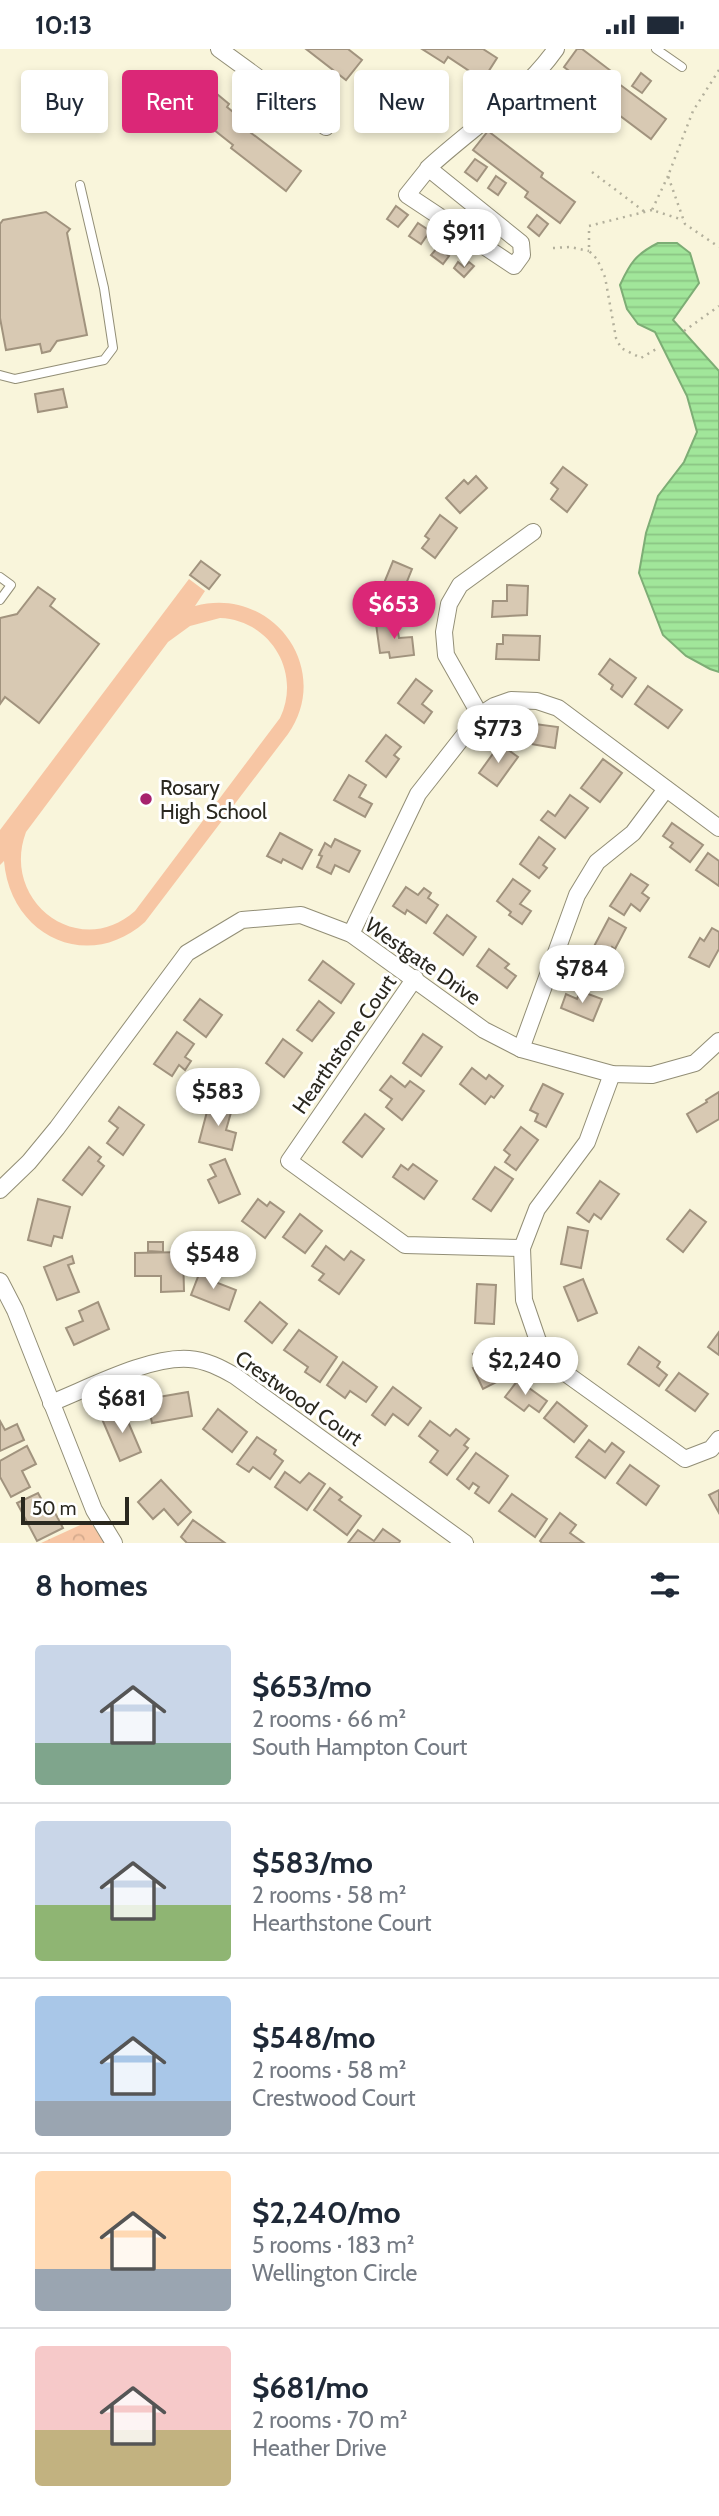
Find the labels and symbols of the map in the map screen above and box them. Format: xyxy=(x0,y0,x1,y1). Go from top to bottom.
pin: $911 xyxy=(423,209,505,269)
pin: $653 xyxy=(353,581,435,641)
pin: $773 xyxy=(457,705,539,765)
place label: Rosary High School xyxy=(160,775,267,824)
marker: Rosary High School xyxy=(138,791,154,807)
street label: Westgate Drive xyxy=(360,912,486,1010)
pin: $784 xyxy=(541,946,623,1005)
street label: Hearthstone Court xyxy=(287,970,401,1118)
pin: $583 xyxy=(177,1069,259,1128)
pin: $548 xyxy=(172,1231,254,1291)
pin: $2,240 xyxy=(468,1337,582,1397)
street label: Crestwood Court xyxy=(231,1345,367,1451)
pin: $681 xyxy=(81,1375,163,1435)
scale bar xyxy=(21,1494,130,1526)

